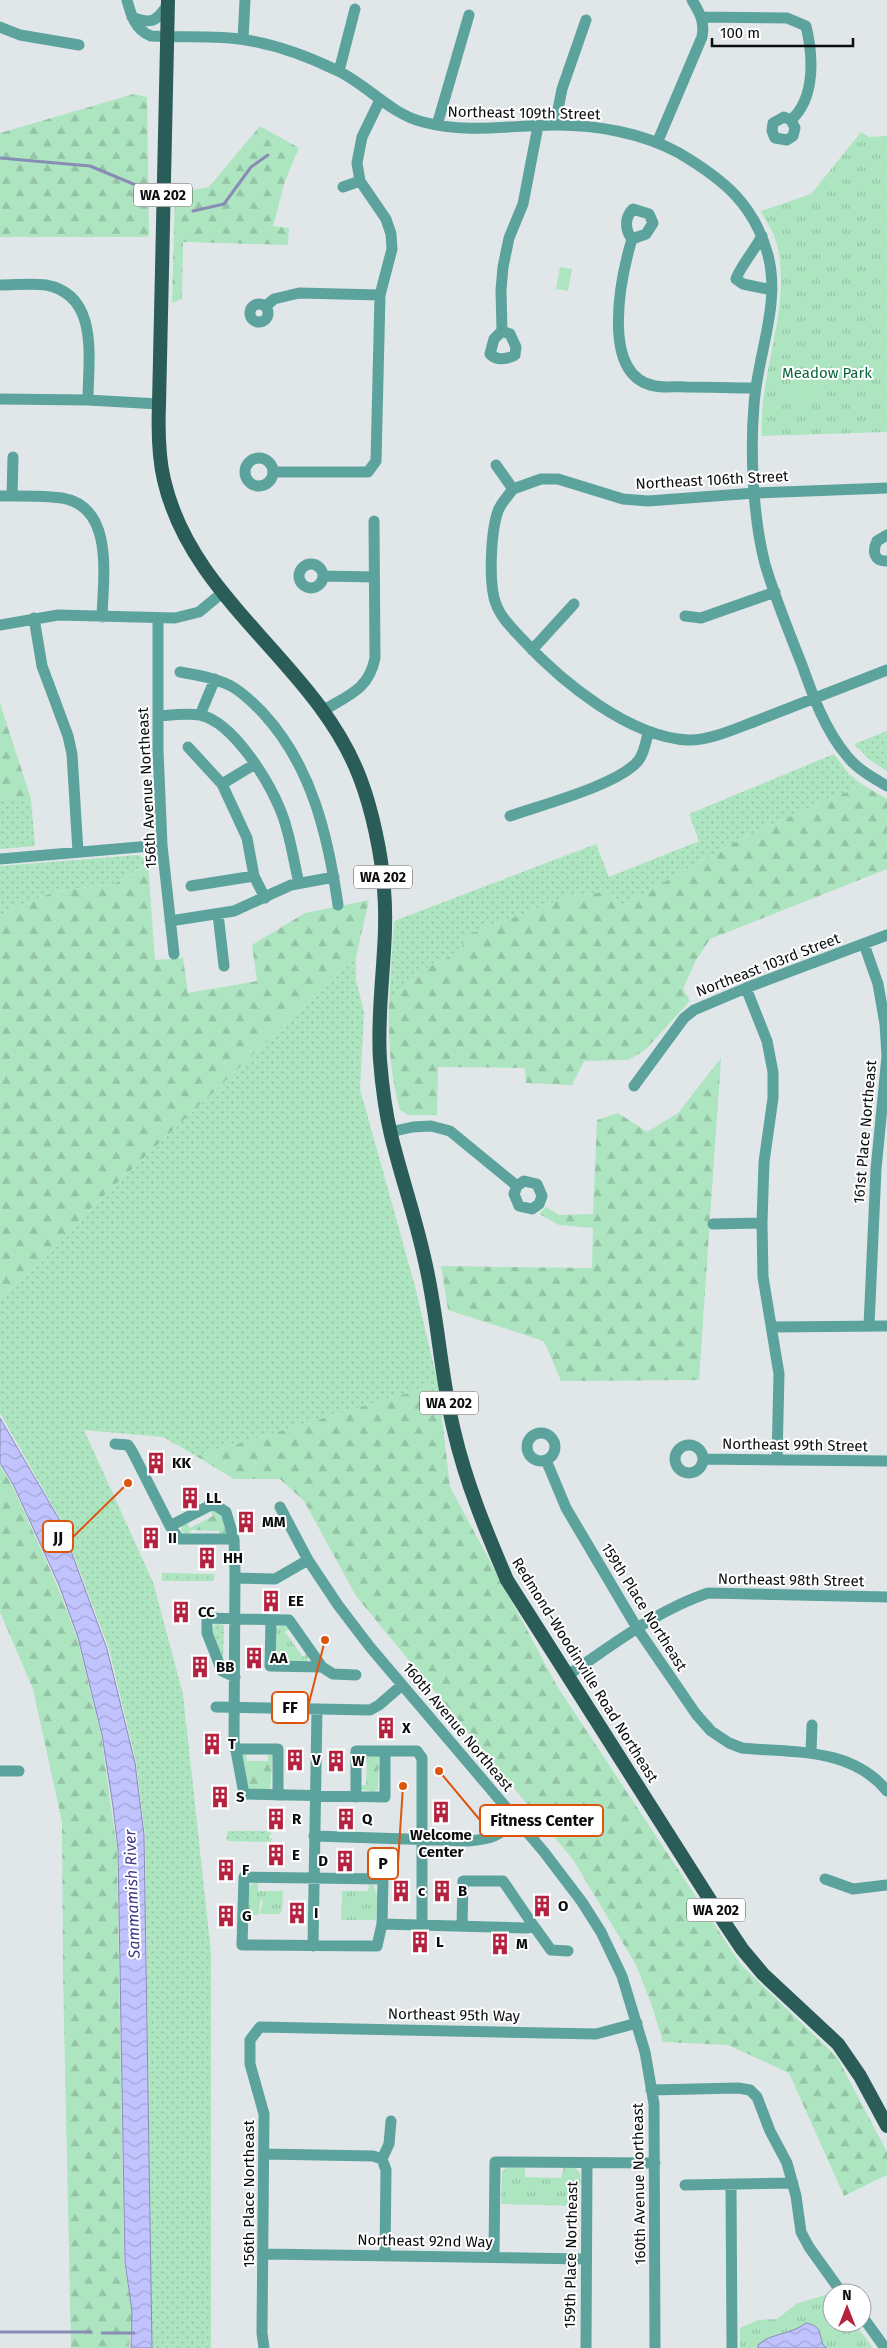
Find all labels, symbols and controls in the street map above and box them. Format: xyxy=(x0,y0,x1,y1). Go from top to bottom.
scale bar xyxy=(712,15,853,47)
text: 100 m xyxy=(720,24,760,42)
street label: Northeast 109th Street xyxy=(447,103,601,123)
road number: WA 202 xyxy=(134,184,192,206)
park label: Meadow Park xyxy=(782,364,872,382)
street label: Northeast 106th Street xyxy=(635,467,790,493)
street label: 156th Avenue Northeast xyxy=(134,706,160,869)
road number: WA 202 xyxy=(354,866,412,889)
street label: Northeast 103rd Street xyxy=(694,929,843,1001)
street label: 161st Place Northeast xyxy=(850,1059,880,1205)
road number: WA 202 xyxy=(420,1392,478,1415)
street label: Northeast 99th Street xyxy=(722,1435,869,1455)
building icon: KK xyxy=(143,1450,169,1476)
place label: KK xyxy=(172,1454,191,1472)
building icon: LL xyxy=(177,1485,203,1511)
place label: LL xyxy=(206,1489,222,1507)
building icon: MM xyxy=(233,1509,259,1535)
place label: MM xyxy=(262,1513,286,1531)
callout: JJ xyxy=(43,1521,73,1552)
building icon: II xyxy=(138,1525,164,1551)
text: JJ xyxy=(52,1528,63,1547)
place label: II xyxy=(168,1529,177,1547)
street label: 159th Place Northeast xyxy=(597,1540,691,1675)
building icon: HH xyxy=(194,1545,220,1571)
place label: HH xyxy=(223,1549,243,1567)
street label: Redmond-Woodinville Road Northeast xyxy=(508,1554,662,1786)
street label: Northeast 98th Street xyxy=(718,1570,865,1590)
building icon: EE xyxy=(258,1588,284,1614)
place label: EE xyxy=(288,1592,304,1610)
building icon: CC xyxy=(168,1599,194,1625)
place label: CC xyxy=(198,1603,215,1621)
building icon: AA xyxy=(241,1645,267,1671)
place label: AA xyxy=(269,1649,289,1667)
building icon: BB xyxy=(187,1654,213,1680)
place label: BB xyxy=(216,1658,235,1676)
street label: 160th Avenue Northeast xyxy=(399,1659,517,1795)
callout: FF xyxy=(272,1692,308,1723)
text: FF xyxy=(282,1698,298,1717)
building icon: X xyxy=(373,1715,399,1741)
place label: X xyxy=(401,1719,411,1737)
building icon: T xyxy=(199,1731,225,1757)
place label: T xyxy=(228,1735,237,1753)
building icon: V xyxy=(282,1747,308,1773)
building icon: W xyxy=(323,1748,349,1774)
place label: V xyxy=(311,1751,321,1769)
place label: W xyxy=(352,1752,365,1770)
building icon: S xyxy=(207,1784,233,1810)
place label: S xyxy=(236,1788,245,1806)
building icon: Welcome Center xyxy=(428,1799,454,1825)
callout: Fitness Center xyxy=(480,1805,603,1836)
building icon: R xyxy=(263,1806,289,1832)
building icon: Q xyxy=(333,1806,359,1832)
place label: R xyxy=(292,1810,302,1828)
place label: Q xyxy=(362,1810,373,1828)
text: Fitness Center xyxy=(490,1811,594,1830)
place label: Welcome Center xyxy=(410,1826,472,1861)
water label: Sammamish River xyxy=(120,1828,144,1960)
building icon: E xyxy=(263,1842,289,1868)
place label: E xyxy=(292,1846,300,1864)
building icon: D xyxy=(332,1848,358,1874)
callout: P xyxy=(368,1848,398,1879)
place label: D xyxy=(318,1852,328,1870)
text: P xyxy=(378,1854,388,1873)
building icon: F xyxy=(213,1857,239,1883)
place label: F xyxy=(242,1861,250,1879)
building icon: c xyxy=(388,1878,414,1904)
building icon: B xyxy=(429,1878,455,1904)
place label: c xyxy=(418,1882,426,1900)
place label: B xyxy=(458,1882,467,1900)
building icon: O xyxy=(529,1893,555,1919)
place label: O xyxy=(558,1897,568,1915)
road number: WA 202 xyxy=(687,1898,745,1922)
building icon: I xyxy=(284,1900,310,1926)
building icon: G xyxy=(213,1903,239,1929)
place label: I xyxy=(314,1904,318,1922)
place label: G xyxy=(242,1907,252,1925)
building icon: L xyxy=(407,1929,433,1955)
building icon: M xyxy=(487,1931,513,1957)
place label: L xyxy=(436,1933,444,1951)
place label: M xyxy=(516,1935,528,1953)
street label: Northeast 95th Way xyxy=(388,2005,521,2025)
street label: 160th Avenue Northeast xyxy=(629,2102,649,2265)
street label: 156th Place Northeast xyxy=(240,2120,258,2268)
street label: 159th Place Northeast xyxy=(561,2181,581,2329)
street label: Northeast 92nd Way xyxy=(357,2231,493,2251)
north arrow xyxy=(822,2283,872,2333)
text: N xyxy=(842,2287,852,2304)

